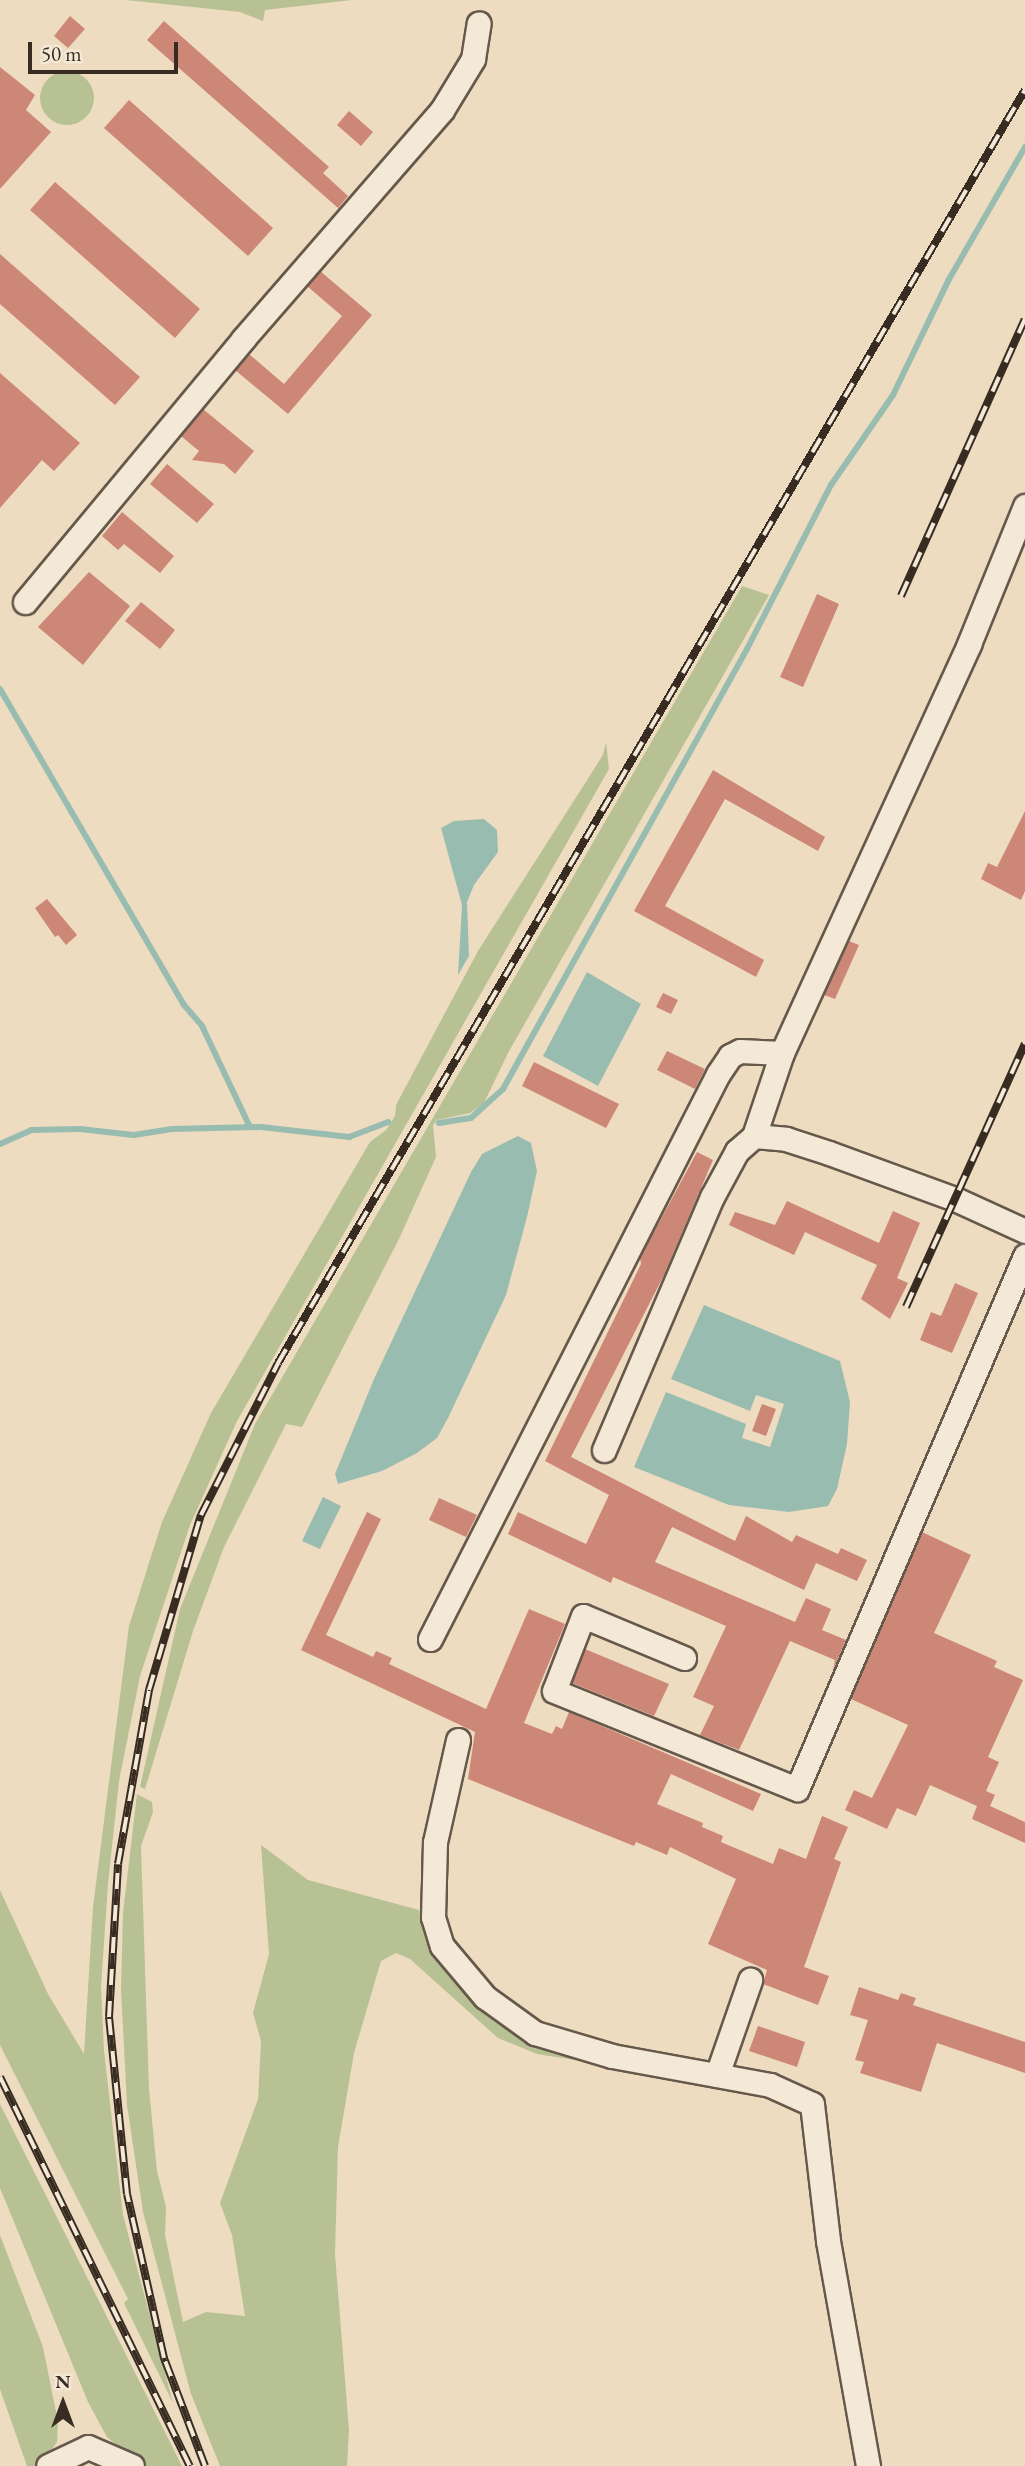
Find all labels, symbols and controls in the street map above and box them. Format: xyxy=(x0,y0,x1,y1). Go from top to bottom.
scale bar xyxy=(32,28,182,72)
text: 50 m xyxy=(41,40,82,67)
north arrow xyxy=(28,2368,98,2438)
text: N xyxy=(55,2369,71,2394)

